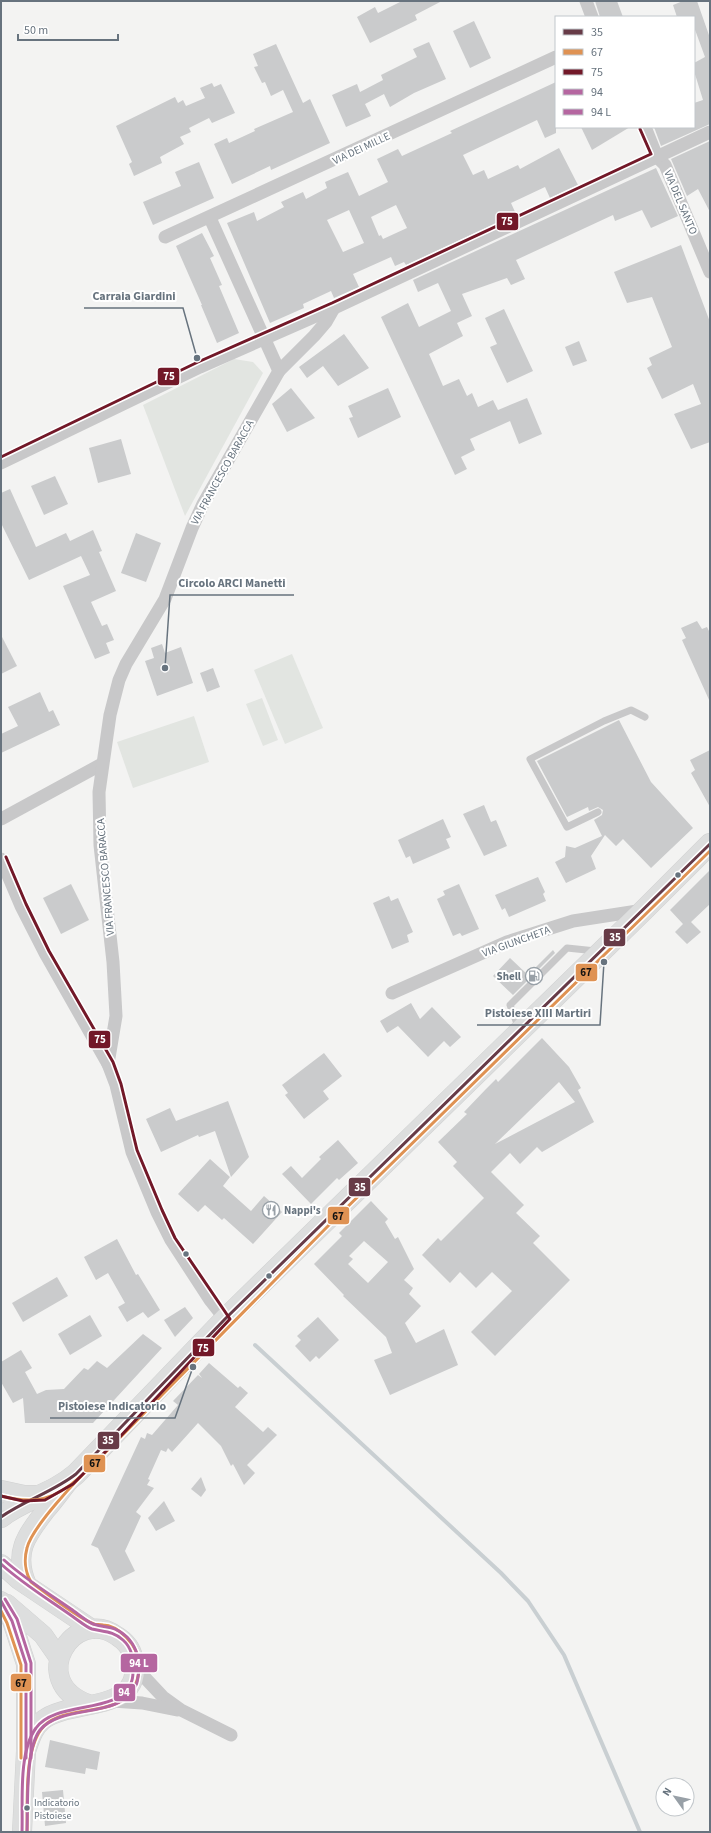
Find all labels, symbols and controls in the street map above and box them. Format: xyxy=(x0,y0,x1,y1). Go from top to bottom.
scale bar xyxy=(18,16,118,42)
legend xyxy=(555,16,695,128)
text: 50 m xyxy=(24,22,48,39)
text: 35 xyxy=(591,24,603,41)
text: 67 xyxy=(591,44,603,61)
text: 75 xyxy=(591,64,603,81)
text: 94 xyxy=(591,84,603,101)
text: 94 L xyxy=(591,104,611,121)
street label: VIA DEI MILLE xyxy=(330,129,393,168)
street label: VIA DEL SANTO xyxy=(660,168,701,237)
line badge: 75 xyxy=(496,212,519,231)
text: 75 xyxy=(501,214,513,229)
callout: Carraia Giardini xyxy=(84,284,183,308)
text: Carraia Giardini xyxy=(92,288,176,305)
line badge: 75 xyxy=(157,367,180,386)
text: 75 xyxy=(163,369,175,384)
street label: VIA FRANCESCO BARACCA xyxy=(187,417,258,527)
callout: Circolo ARCI Manetti xyxy=(170,571,294,595)
text: Circolo ARCI Manetti xyxy=(178,575,286,592)
street label: VIA FRANCESCO BARACCA xyxy=(93,818,118,936)
unlabelled marker xyxy=(673,870,683,880)
street label: VIA GIUNCHETA xyxy=(480,922,552,961)
line badge: 35 xyxy=(603,928,626,947)
text: 35 xyxy=(609,930,621,945)
line badge: 67 xyxy=(575,963,598,982)
text: 67 xyxy=(580,965,592,980)
fuel station icon: Shell xyxy=(524,966,544,986)
place label: Shell xyxy=(497,969,522,984)
callout: Pistoiese XIII Martiri xyxy=(477,1001,600,1025)
text: Pistoiese XIII Martiri xyxy=(485,1005,591,1022)
line badge: 75 xyxy=(88,1030,111,1049)
text: 75 xyxy=(94,1032,106,1047)
line badge: 35 xyxy=(348,1177,371,1197)
text: 35 xyxy=(354,1180,366,1195)
restaurant icon: Nappi's xyxy=(261,1200,281,1220)
place label: Nappi's xyxy=(284,1203,321,1218)
line badge: 67 xyxy=(327,1206,350,1225)
text: 67 xyxy=(332,1209,344,1224)
unlabelled marker xyxy=(181,1249,191,1259)
unlabelled marker xyxy=(264,1271,274,1281)
line badge: 75 xyxy=(192,1338,215,1357)
text: 75 xyxy=(197,1341,209,1356)
callout: Pistoiese Indicatorio xyxy=(50,1394,175,1418)
text: Pistoiese Indicatorio xyxy=(58,1398,166,1415)
line badge: 35 xyxy=(97,1431,120,1450)
text: 35 xyxy=(102,1433,114,1448)
line badge: 67 xyxy=(83,1454,106,1473)
text: 67 xyxy=(89,1456,101,1471)
line badge: 94 L xyxy=(120,1653,158,1673)
text: 94 L xyxy=(129,1656,149,1671)
line badge: 67 xyxy=(10,1673,32,1692)
text: 67 xyxy=(15,1676,27,1691)
line badge: 94 xyxy=(113,1683,136,1702)
text: 94 xyxy=(118,1685,130,1700)
north arrow xyxy=(655,1777,695,1817)
text: N xyxy=(659,1785,675,1799)
place label: Indicatorio Pistoiese xyxy=(34,1796,80,1823)
marker: Indicatorio Pistoiese xyxy=(22,1803,32,1813)

